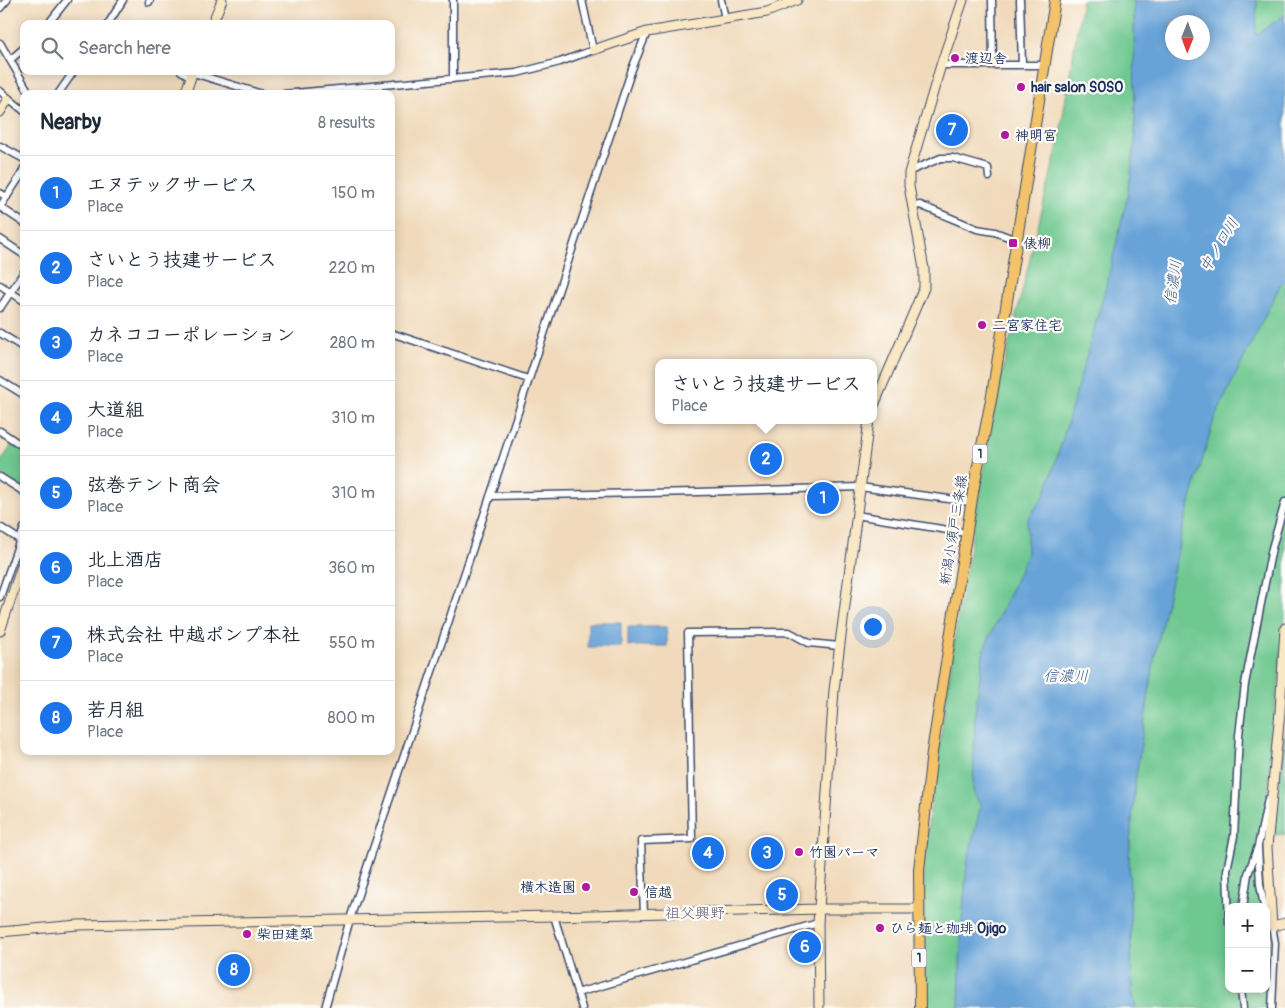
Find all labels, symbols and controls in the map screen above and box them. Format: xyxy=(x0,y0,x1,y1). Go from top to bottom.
north arrow xyxy=(1165,15,1210,60)
search box xyxy=(20,20,395,75)
icon: search xyxy=(38,34,66,62)
text: Search here xyxy=(78,36,171,60)
place label: 渡辺舎 xyxy=(965,50,1007,67)
marker: 渡辺舎 xyxy=(949,52,961,64)
place label: hair salon SOSO xyxy=(1031,79,1123,96)
marker: hair salon SOSO xyxy=(1015,81,1027,93)
text: Nearby xyxy=(40,109,101,136)
pin: 7 xyxy=(936,111,968,149)
text: 8 results xyxy=(318,113,375,133)
place label: 神明宮 xyxy=(1015,127,1057,144)
marker: 神明宮 xyxy=(999,129,1011,141)
text: エヌテックサービス xyxy=(87,173,258,197)
text: 1 xyxy=(53,183,59,203)
text: 150 m xyxy=(331,183,375,203)
text: Place xyxy=(87,197,123,217)
water label: 中ノ口川 xyxy=(1196,215,1243,276)
place label: 俵柳 xyxy=(1023,235,1051,252)
marker: 俵柳 xyxy=(1007,237,1019,249)
text: さいとう技建サービス xyxy=(87,248,277,272)
text: 2 xyxy=(52,258,60,278)
text: 220 m xyxy=(329,258,375,278)
water label: 信濃川 xyxy=(1161,258,1186,306)
text: Place xyxy=(87,272,123,292)
place label: 二宮家住宅 xyxy=(992,317,1062,334)
marker: 二宮家住宅 xyxy=(976,319,988,331)
text: カネココーポレーション xyxy=(87,323,295,347)
text: 3 xyxy=(52,333,60,353)
text: 280 m xyxy=(329,333,375,353)
text: Place xyxy=(87,347,123,367)
popup xyxy=(655,359,877,424)
text: さいとう技建サービス xyxy=(671,372,861,396)
text: Place xyxy=(671,396,707,416)
text: 大道組 xyxy=(87,398,144,422)
text: 4 xyxy=(51,408,61,428)
text: 310 m xyxy=(331,408,375,428)
text: Place xyxy=(87,422,123,442)
pin: 2 xyxy=(750,440,782,478)
road number: 1 xyxy=(972,444,988,464)
text: 弦巻テント商会 xyxy=(87,473,220,497)
street label: 新潟小須戸三条線 xyxy=(936,473,971,587)
pin: 1 xyxy=(807,479,839,517)
text: 5 xyxy=(52,483,60,503)
text: 310 m xyxy=(331,483,375,503)
text: Place xyxy=(87,497,123,517)
text: 北上酒店 xyxy=(87,548,163,572)
text: 6 xyxy=(51,558,61,578)
text: 360 m xyxy=(328,558,375,578)
text: Place xyxy=(87,572,123,592)
your location xyxy=(860,614,886,640)
text: 株式会社 中越ポンプ本社 xyxy=(87,623,300,647)
text: 7 xyxy=(52,633,60,653)
text: 550 m xyxy=(329,633,375,653)
text: Place xyxy=(87,647,123,667)
water label: 信濃川 xyxy=(1043,667,1089,686)
text: 若月組 xyxy=(87,698,144,722)
text: 8 xyxy=(52,708,60,728)
text: 800 m xyxy=(327,708,375,728)
text: Place xyxy=(87,722,123,742)
pin: 4 xyxy=(692,834,724,872)
pin: 3 xyxy=(751,834,783,872)
place label: 竹園パーマ xyxy=(809,844,880,861)
marker: 竹園パーマ xyxy=(793,846,805,858)
pin: 5 xyxy=(766,876,798,914)
place label: 横木造園 xyxy=(520,879,576,896)
marker: 横木造園 xyxy=(580,881,592,893)
place label: 信越 xyxy=(644,884,672,901)
marker: 信越 xyxy=(628,886,640,898)
map controls xyxy=(1225,903,1270,993)
button: + xyxy=(1225,903,1270,948)
district label: 祖父興野 xyxy=(665,904,725,923)
place label: ひら麺と珈琲 Ojigo xyxy=(890,920,1007,937)
marker: ひら麺と珈琲 Ojigo xyxy=(874,922,886,934)
place label: 柴田建築 xyxy=(257,926,313,943)
marker: 柴田建築 xyxy=(241,928,253,940)
pin: 6 xyxy=(789,928,821,966)
road number: 1 xyxy=(912,948,926,968)
button: − xyxy=(1225,948,1270,993)
pin: 8 xyxy=(218,951,250,989)

